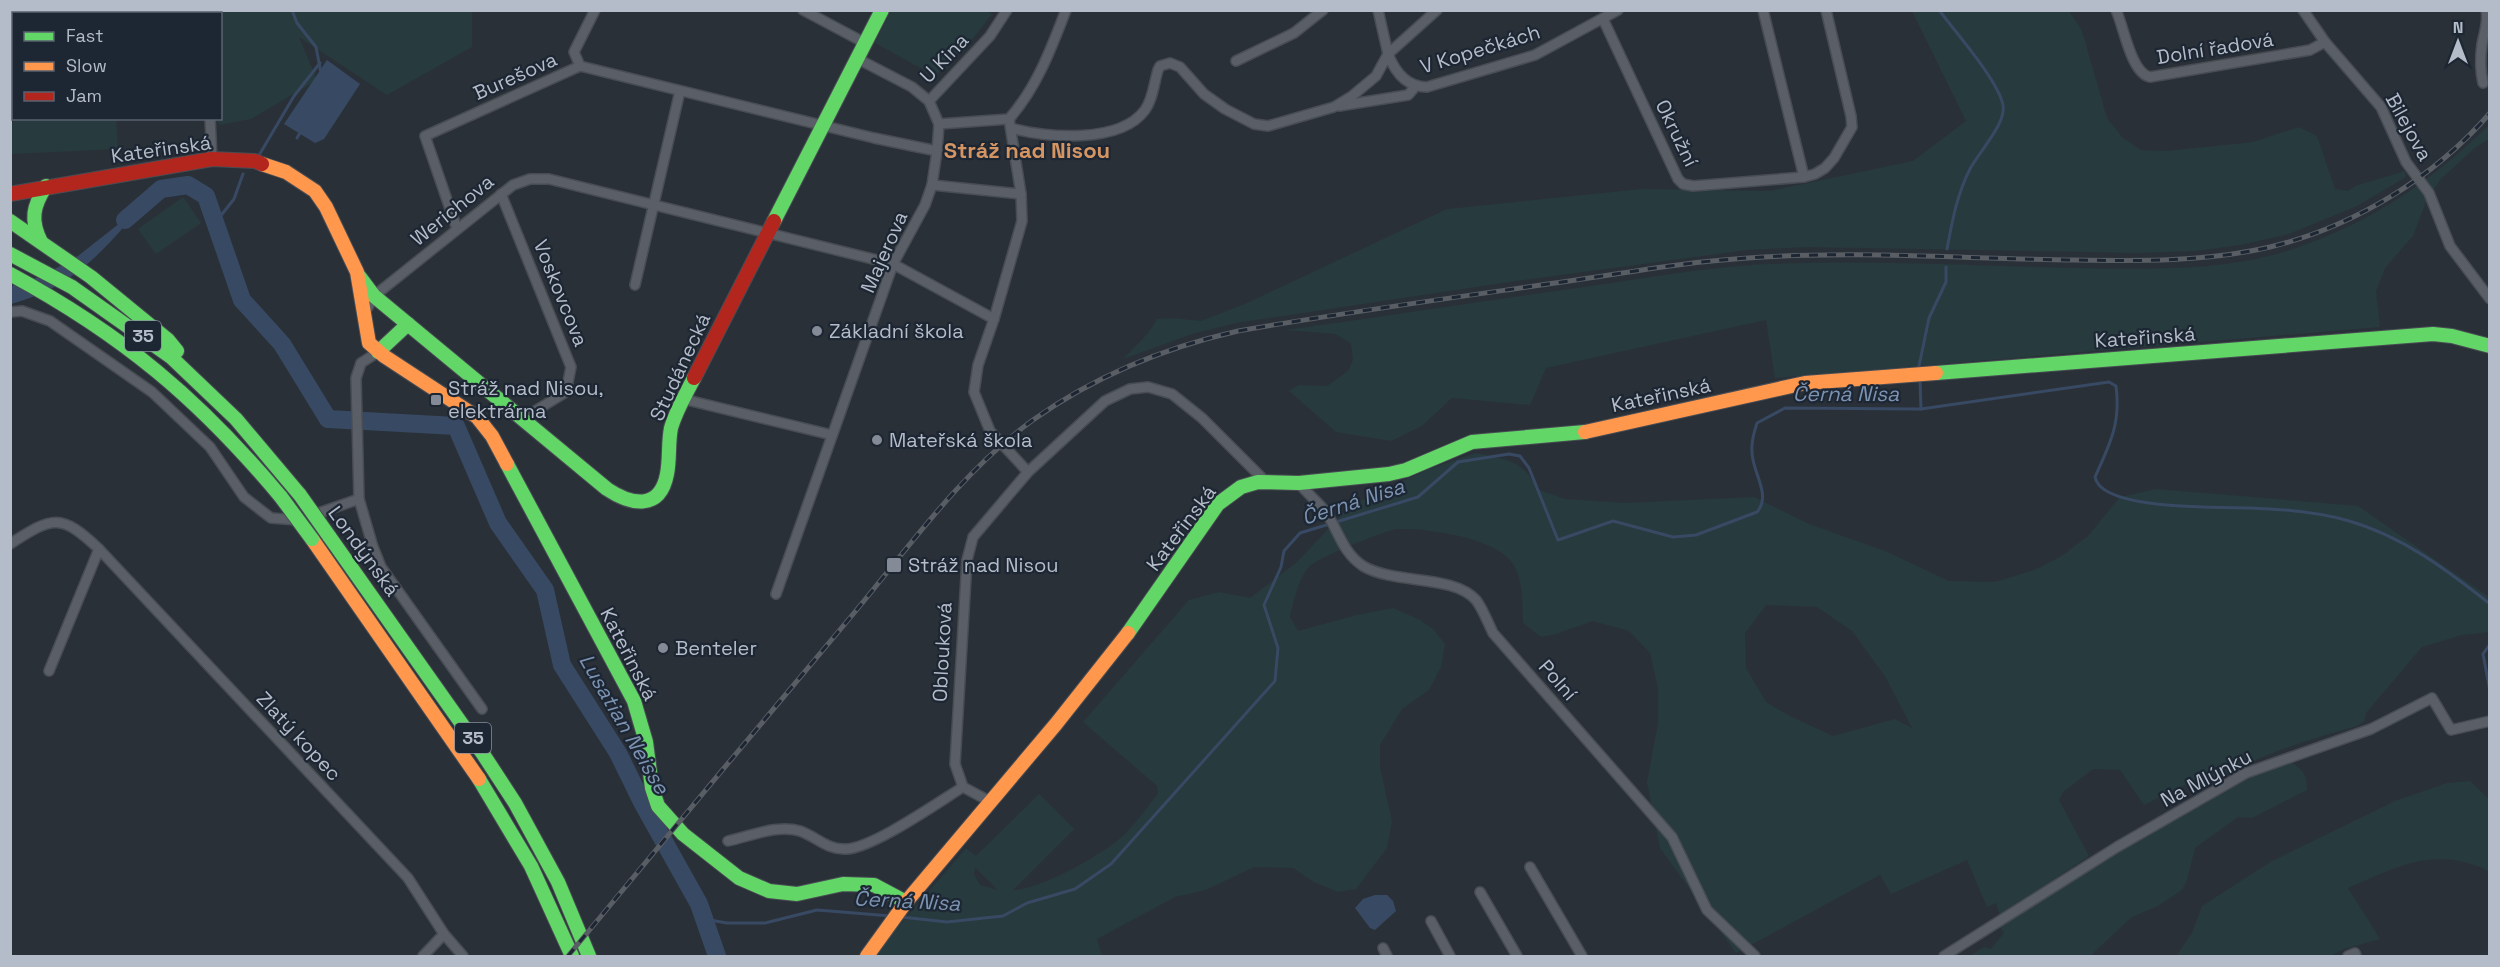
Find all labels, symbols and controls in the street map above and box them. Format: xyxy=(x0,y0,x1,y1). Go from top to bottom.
legend xyxy=(12,12,222,120)
north arrow xyxy=(2428,12,2488,72)
text: N xyxy=(2453,17,2463,38)
street label: V Kopečkách xyxy=(1417,18,1543,80)
text: Fast xyxy=(66,24,103,47)
street label: Dolní řadová xyxy=(2155,26,2275,70)
street label: U Kina xyxy=(914,28,974,88)
street label: Burešova xyxy=(469,46,561,106)
text: Slow xyxy=(66,54,107,77)
text: Jam xyxy=(66,84,102,107)
street label: Bilejova xyxy=(2380,88,2438,166)
street label: Okružní xyxy=(1650,95,1704,171)
street label: Kateřinská xyxy=(109,129,213,169)
district label: Stráž nad Nisou xyxy=(944,136,1110,164)
street label: Werichova xyxy=(405,169,499,251)
street label: Majerova xyxy=(854,207,914,297)
street label: Voskovcova xyxy=(528,236,594,350)
street label: Studánecká xyxy=(644,309,716,425)
place label: Základní škola xyxy=(829,318,964,344)
road number: 35 xyxy=(125,321,161,351)
street label: Kateřinská xyxy=(2094,321,2196,353)
marker: Základní škola xyxy=(810,324,824,338)
street label: Kateřinská xyxy=(1609,372,1713,418)
place label: Stráž nad Nisou, elektrárna xyxy=(448,375,604,424)
water label: Černá Nisa xyxy=(1793,380,1900,407)
marker: Stráž nad Nisou, elektrárna xyxy=(429,393,443,407)
place label: Mateřská škola xyxy=(889,427,1032,453)
marker: Mateřská škola xyxy=(870,433,884,447)
water label: Černá Nisa xyxy=(1298,472,1408,531)
street label: Kateřinská xyxy=(1140,480,1222,576)
street label: Londýnská xyxy=(323,501,405,601)
place label: Stráž nad Nisou xyxy=(908,552,1059,578)
marker: Stráž nad Nisou xyxy=(885,556,903,574)
street label: Oblouková xyxy=(926,601,958,703)
street label: Kateřinská xyxy=(594,603,664,705)
place label: Benteler xyxy=(675,635,757,661)
marker: Benteler xyxy=(656,641,670,655)
water label: Lusatian Neisse xyxy=(573,649,676,800)
street label: Polní xyxy=(1533,654,1583,706)
street label: Zlatý kopec xyxy=(251,686,347,786)
road number: 35 xyxy=(455,723,491,753)
street label: Na Mlýnku xyxy=(2156,743,2256,813)
water label: Černá Nisa xyxy=(853,884,962,917)

